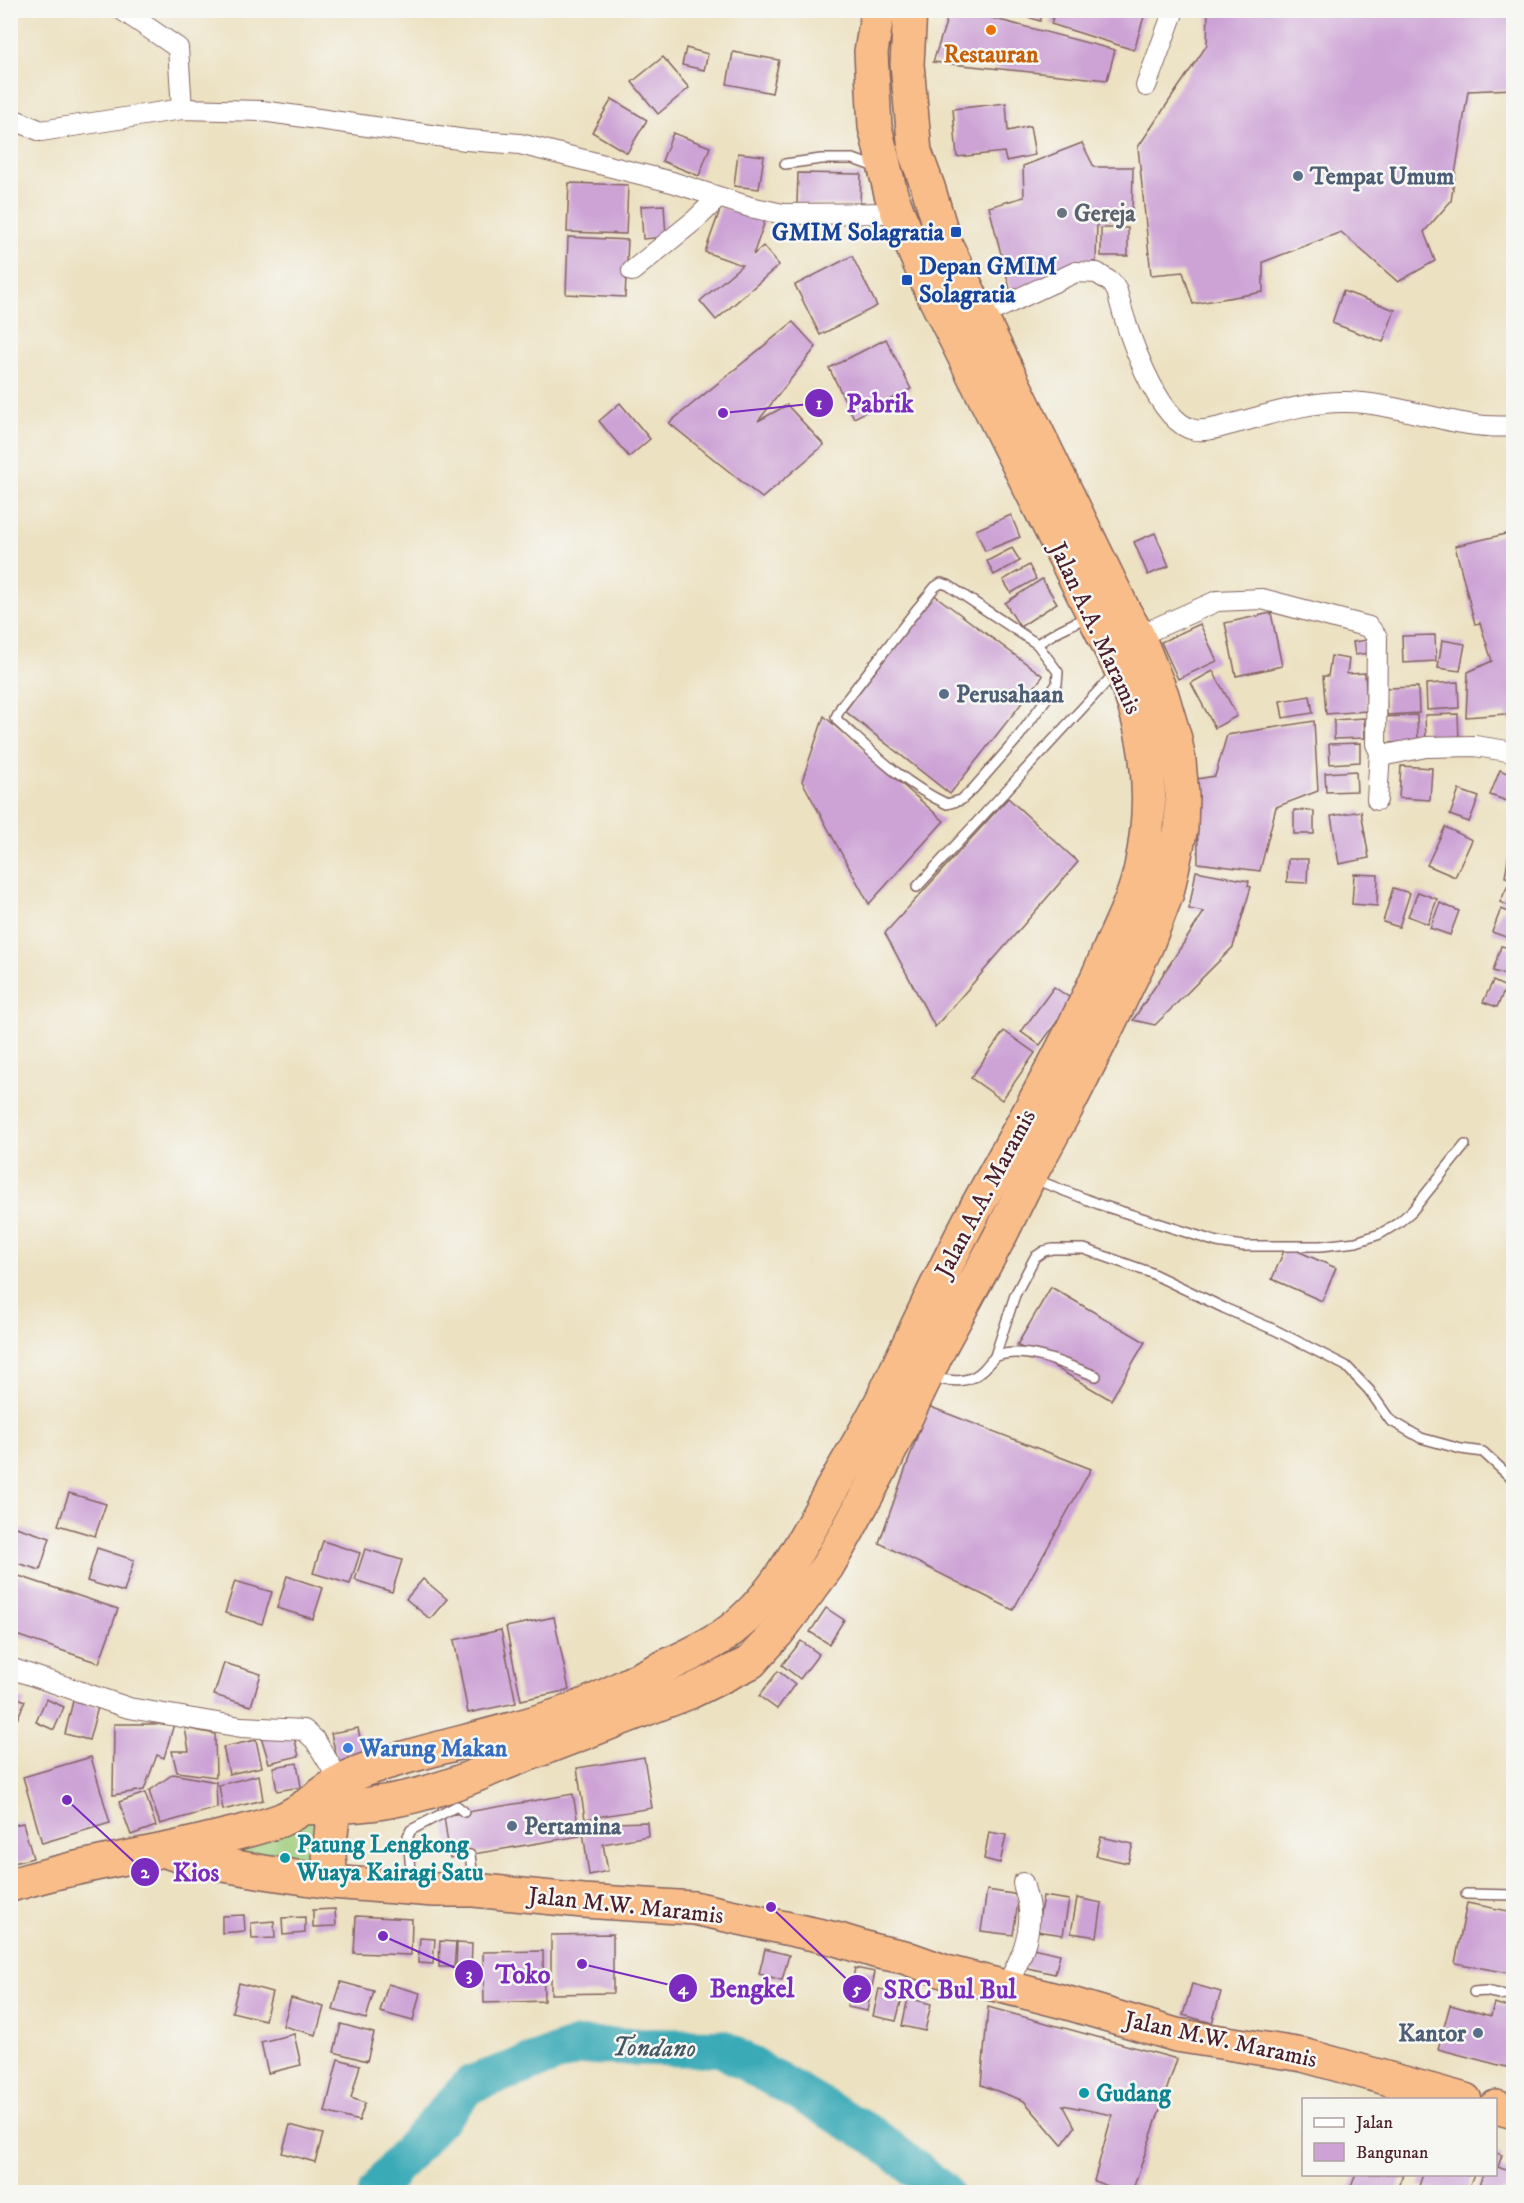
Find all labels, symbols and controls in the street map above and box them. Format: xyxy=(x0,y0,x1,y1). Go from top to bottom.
marker: Restauran xyxy=(984,23,998,37)
place label: Restauran xyxy=(944,40,1039,70)
place label: Tempat Umum xyxy=(1309,162,1454,192)
marker: Tempat Umum xyxy=(1291,169,1305,183)
place label: Gereja xyxy=(1074,199,1136,229)
marker: Gereja xyxy=(1055,206,1069,220)
place label: GMIM Solagratia xyxy=(772,218,945,248)
marker: GMIM Solagratia xyxy=(949,225,963,239)
place label: Depan GMIM Solagratia xyxy=(919,252,1057,310)
marker: Depan GMIM Solagratia xyxy=(900,273,914,287)
callout: Pabrik xyxy=(804,381,926,425)
text: Pabrik xyxy=(846,388,915,421)
text: 1 xyxy=(816,393,823,415)
street label: Jalan A.A. Maramis xyxy=(1041,536,1148,719)
place label: Perusahaan xyxy=(956,680,1064,710)
marker: Perusahaan xyxy=(937,687,951,701)
street label: Jalan A.A. Maramis xyxy=(928,1104,1043,1285)
place label: Warung Makan xyxy=(359,1734,508,1764)
marker: Warung Makan xyxy=(341,1741,355,1755)
place label: Pertamina xyxy=(524,1812,622,1842)
marker: Pertamina xyxy=(505,1819,519,1833)
place label: Patung Lengkong Wuaya Kairagi Satu xyxy=(296,1830,484,1888)
callout: Kios xyxy=(130,1850,231,1894)
marker: Patung Lengkong Wuaya Kairagi Satu xyxy=(278,1851,292,1865)
text: Kios xyxy=(173,1857,219,1890)
text: 2 xyxy=(141,1862,151,1884)
street label: Jalan M.W. Maramis xyxy=(525,1881,725,1931)
callout: Toko xyxy=(454,1952,562,1996)
text: Toko xyxy=(495,1959,551,1992)
text: 3 xyxy=(466,1964,473,1986)
callout: Bengkel xyxy=(668,1966,807,2010)
callout: SRC Bul Bul xyxy=(842,1967,1029,2011)
text: Bengkel xyxy=(710,1973,796,2006)
text: SRC Bul Bul xyxy=(884,1974,1018,2007)
text: 4 xyxy=(677,1978,689,2000)
text: 5 xyxy=(852,1979,862,2001)
street label: Jalan M.W. Maramis xyxy=(1120,2005,1320,2075)
place label: Kantor xyxy=(1398,2019,1467,2049)
marker: Kantor xyxy=(1471,2026,1485,2040)
water label: Tondano xyxy=(612,2031,696,2066)
place label: Gudang xyxy=(1096,2079,1172,2109)
marker: Gudang xyxy=(1077,2086,1091,2100)
legend xyxy=(1302,2098,1497,2176)
text: Jalan xyxy=(1354,2112,1394,2134)
text: Bangunan xyxy=(1356,2142,1429,2164)

